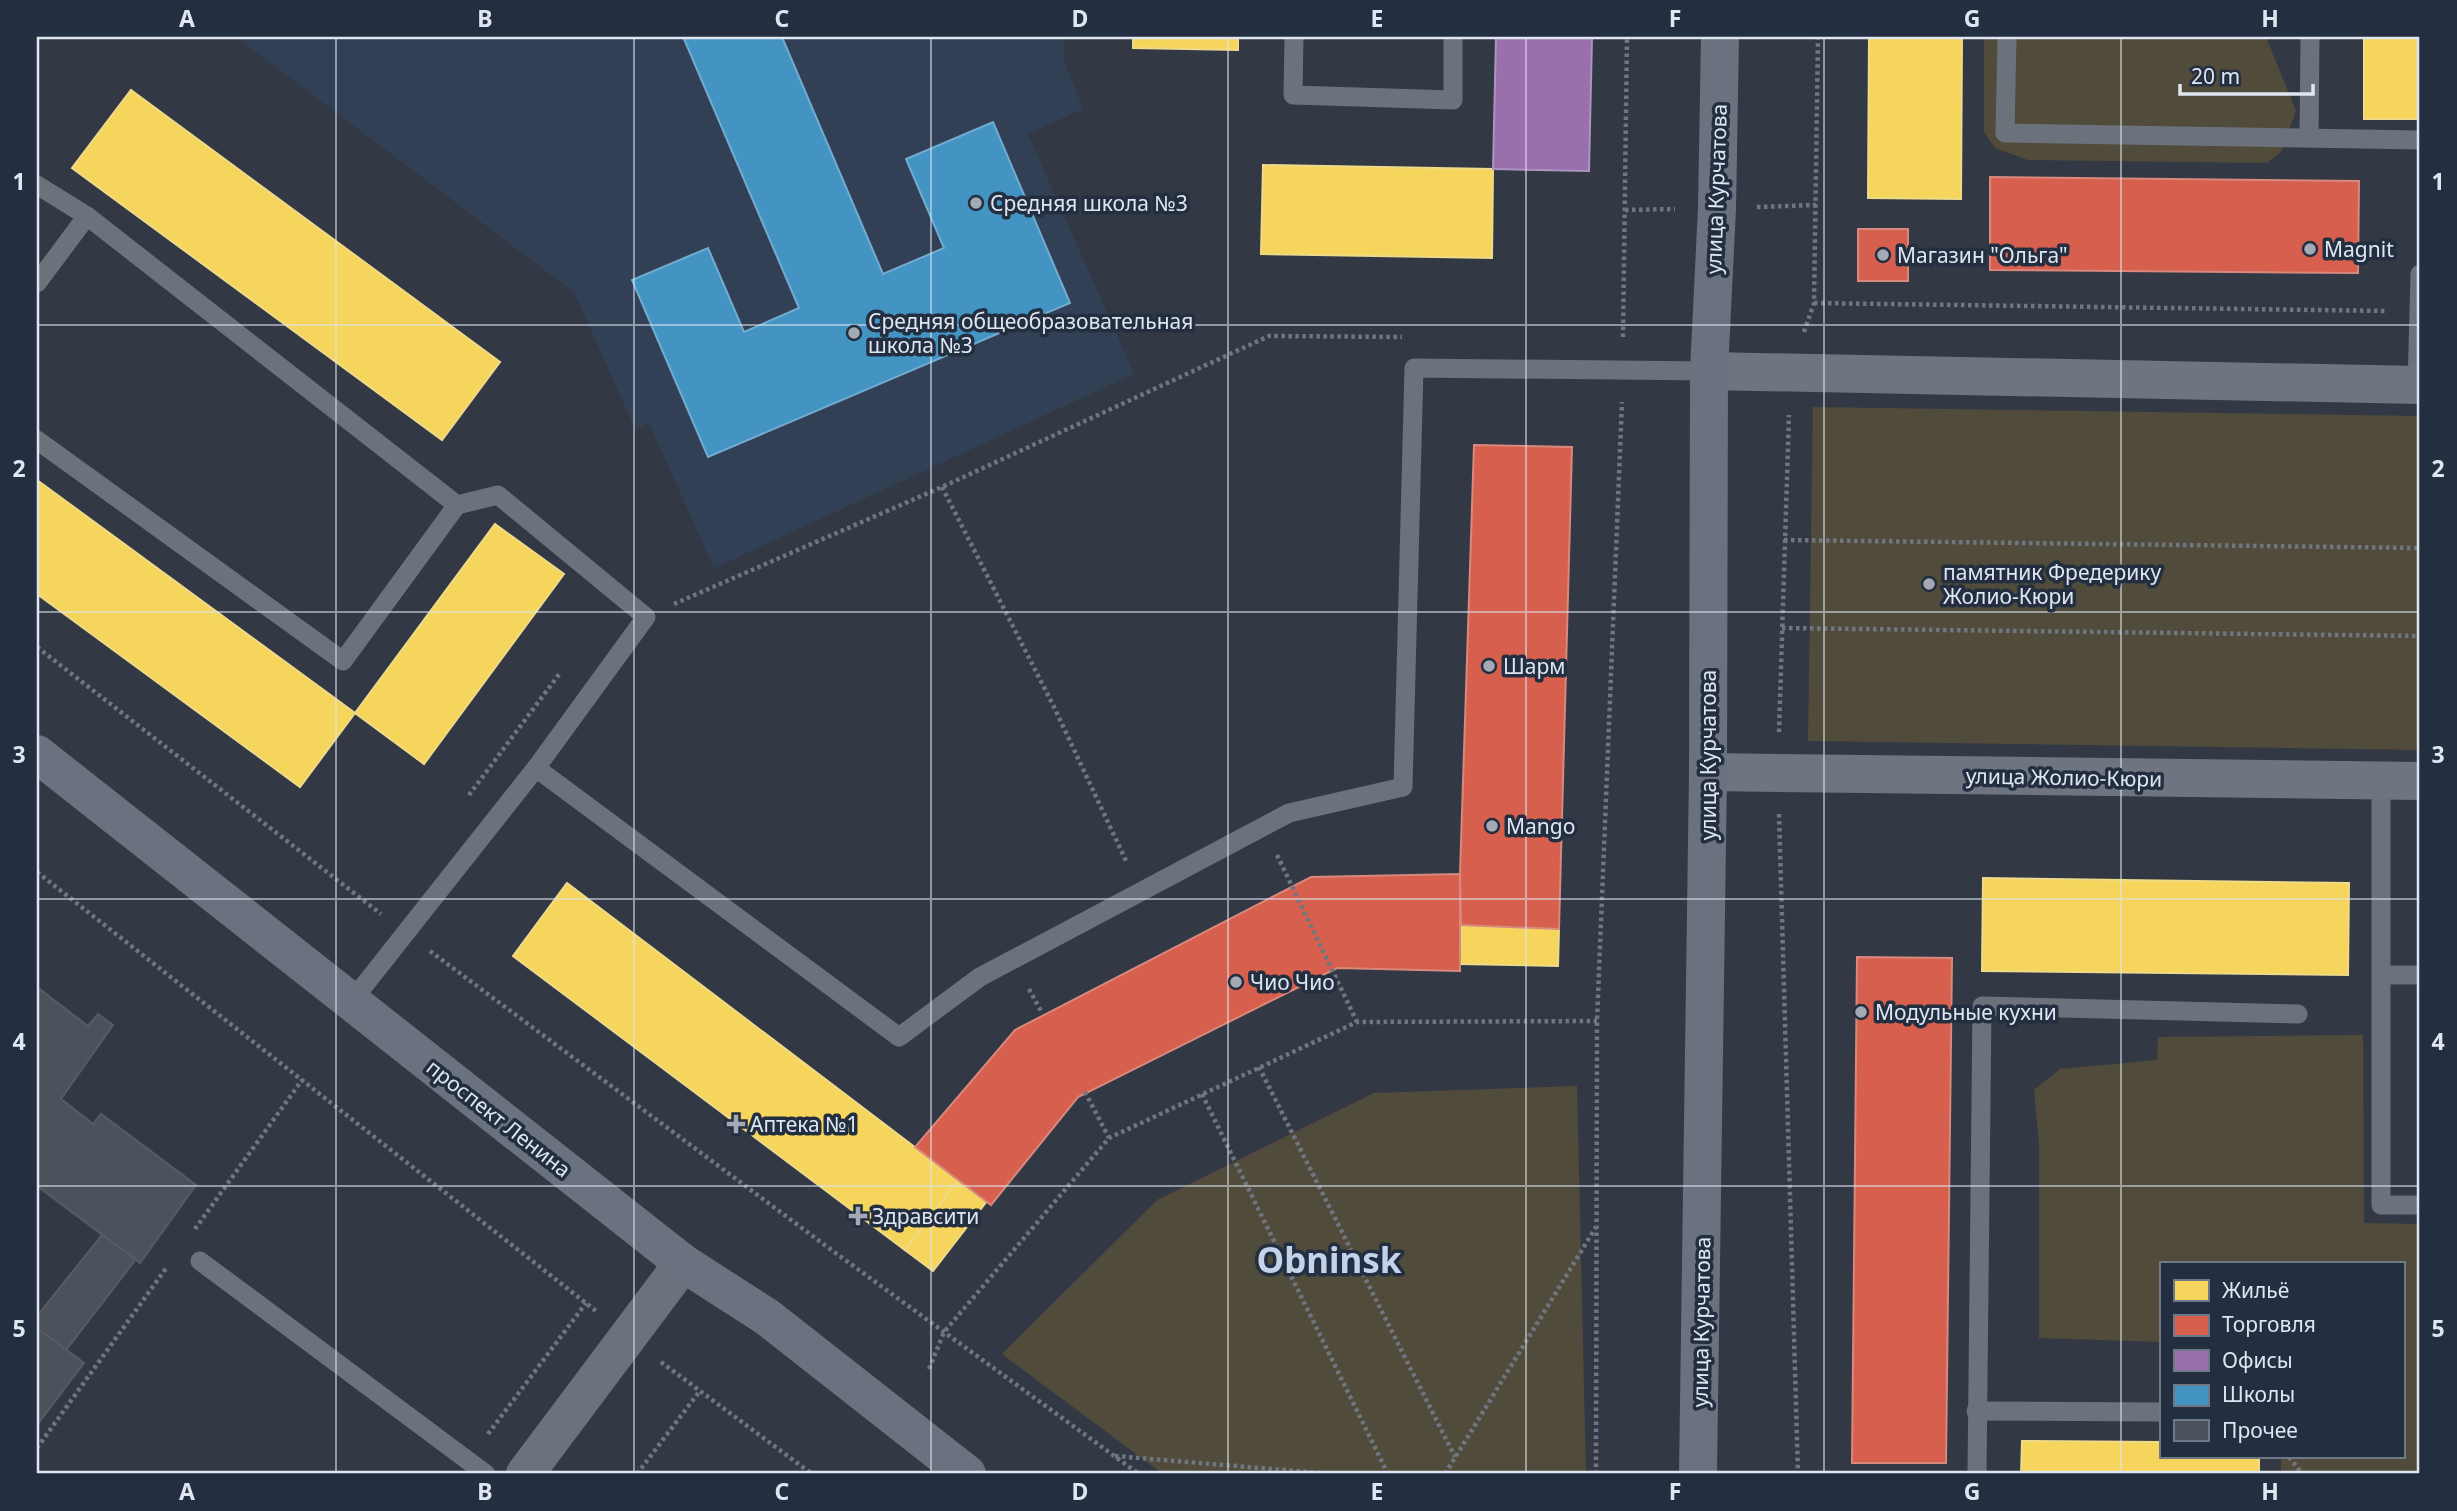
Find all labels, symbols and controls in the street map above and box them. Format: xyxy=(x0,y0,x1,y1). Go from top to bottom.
text: A xyxy=(179,2,195,34)
text: B xyxy=(477,2,493,34)
text: C xyxy=(775,2,790,34)
text: D xyxy=(1072,2,1088,34)
text: E xyxy=(1371,2,1383,34)
text: F xyxy=(1669,2,1681,34)
text: G xyxy=(1964,2,1980,34)
text: H xyxy=(2261,2,2279,34)
scale bar xyxy=(2180,52,2314,96)
text: 20 m xyxy=(2191,62,2240,90)
street label: улица Курчатова xyxy=(1699,103,1733,275)
text: 1 xyxy=(12,165,26,197)
text: 1 xyxy=(2431,165,2445,197)
place label: Средняя школа №3 xyxy=(990,189,1188,217)
marker: Средняя школа №3 xyxy=(968,195,984,211)
place label: Magnit xyxy=(2324,235,2394,263)
place label: Магазин "Ольга" xyxy=(1897,241,2068,269)
marker: Magnit xyxy=(2302,241,2318,257)
marker: Магазин "Ольга" xyxy=(1875,247,1891,263)
place label: Средняя общеобразовательная школа №3 xyxy=(868,307,1193,359)
marker: Средняя общеобразовательная школа №3 xyxy=(846,325,862,341)
text: 2 xyxy=(12,452,26,484)
text: 2 xyxy=(2431,452,2445,484)
place label: памятник Фредерику Жолио-Кюри xyxy=(1943,558,2162,610)
marker: памятник Фредерику Жолио-Кюри xyxy=(1921,576,1937,592)
place label: Шарм xyxy=(1503,652,1565,680)
marker: Шарм xyxy=(1481,658,1497,674)
street label: улица Курчатова xyxy=(1694,670,1722,840)
text: 3 xyxy=(12,738,26,770)
text: 3 xyxy=(2431,738,2445,770)
street label: улица Жолио-Кюри xyxy=(1966,761,2162,793)
place label: Mango xyxy=(1506,812,1575,840)
marker: Mango xyxy=(1484,818,1500,834)
place label: Чио Чио xyxy=(1250,968,1335,996)
marker: Чио Чио xyxy=(1228,974,1244,990)
place label: Модульные кухни xyxy=(1875,998,2057,1026)
marker: Модульные кухни xyxy=(1853,1004,1869,1020)
text: 4 xyxy=(12,1025,26,1057)
text: 4 xyxy=(2431,1025,2445,1057)
street label: проспект Ленина xyxy=(421,1053,577,1183)
place label: Аптека №1 xyxy=(750,1110,859,1138)
marker: Аптека №1 xyxy=(728,1116,744,1132)
place label: Здравсити xyxy=(872,1202,979,1230)
marker: Здравсити xyxy=(850,1208,866,1224)
district label: Obninsk xyxy=(1256,1236,1402,1283)
street label: улица Курчатова xyxy=(1686,1236,1716,1408)
legend xyxy=(2160,1262,2404,1458)
text: Жильё xyxy=(2222,1276,2289,1304)
text: Торговля xyxy=(2222,1310,2316,1338)
text: 5 xyxy=(12,1312,26,1344)
text: 5 xyxy=(2431,1312,2445,1344)
text: Офисы xyxy=(2222,1346,2293,1374)
text: Школы xyxy=(2222,1380,2295,1408)
text: Прочее xyxy=(2222,1416,2298,1444)
text: A xyxy=(179,1475,195,1507)
text: B xyxy=(477,1475,493,1507)
text: C xyxy=(775,1475,790,1507)
text: D xyxy=(1072,1475,1088,1507)
text: E xyxy=(1371,1475,1383,1507)
text: F xyxy=(1669,1475,1681,1507)
text: G xyxy=(1964,1475,1980,1507)
text: H xyxy=(2261,1475,2279,1507)

